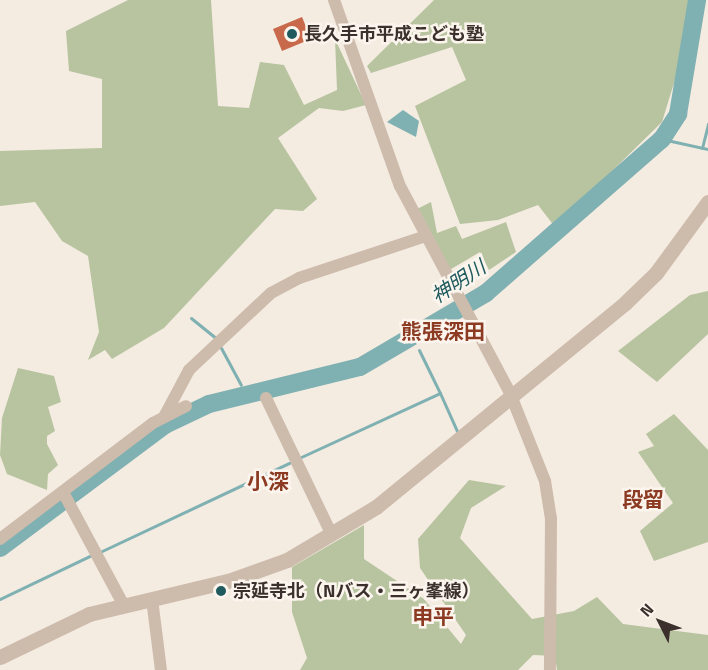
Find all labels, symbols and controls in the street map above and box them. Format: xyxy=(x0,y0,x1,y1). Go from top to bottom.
place label: 長久手市平成こども塾 xyxy=(304,23,484,45)
marker: 長久手市平成こども塾 xyxy=(285,27,299,41)
water label: 神明川 xyxy=(426,255,490,307)
district label: 熊張深田 xyxy=(401,318,485,344)
district label: 小深 xyxy=(247,468,289,494)
district label: 段留 xyxy=(622,486,664,512)
place label: 宗延寺北（Nバス・三ヶ峯線） xyxy=(233,580,479,602)
marker: 宗延寺北（Nバス・三ヶ峯線） xyxy=(214,584,228,598)
north arrow xyxy=(630,592,690,652)
text: N xyxy=(634,598,659,622)
district label: 申平 xyxy=(412,603,454,629)

